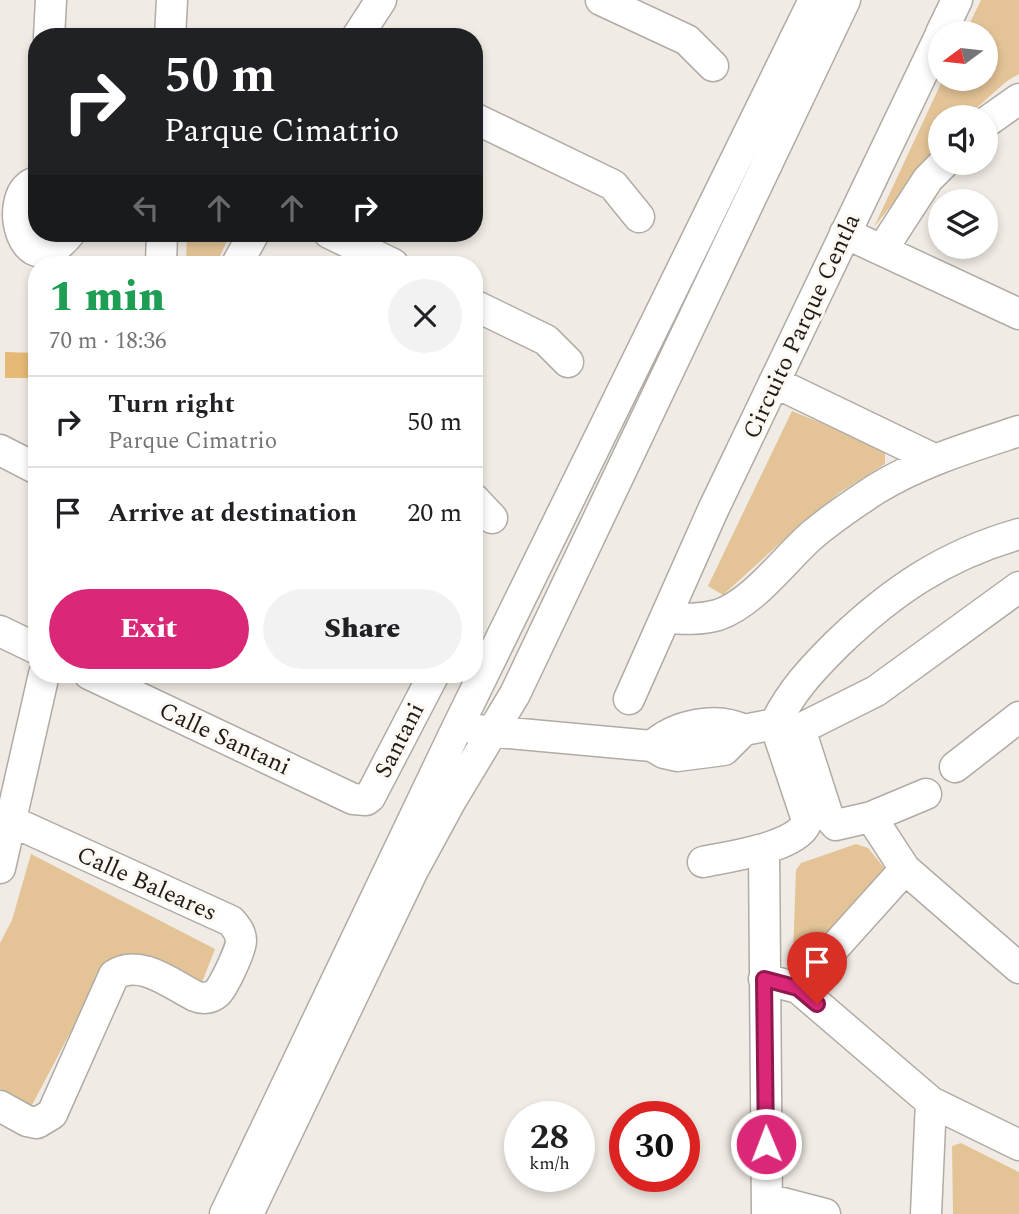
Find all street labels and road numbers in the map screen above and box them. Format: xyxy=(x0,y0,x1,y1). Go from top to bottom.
street label: Circuito Parque Centla xyxy=(734,207,870,445)
street label: Calle Santani xyxy=(153,693,296,785)
street label: Santani xyxy=(366,696,434,785)
street label: Calle Baleares xyxy=(71,837,223,931)

